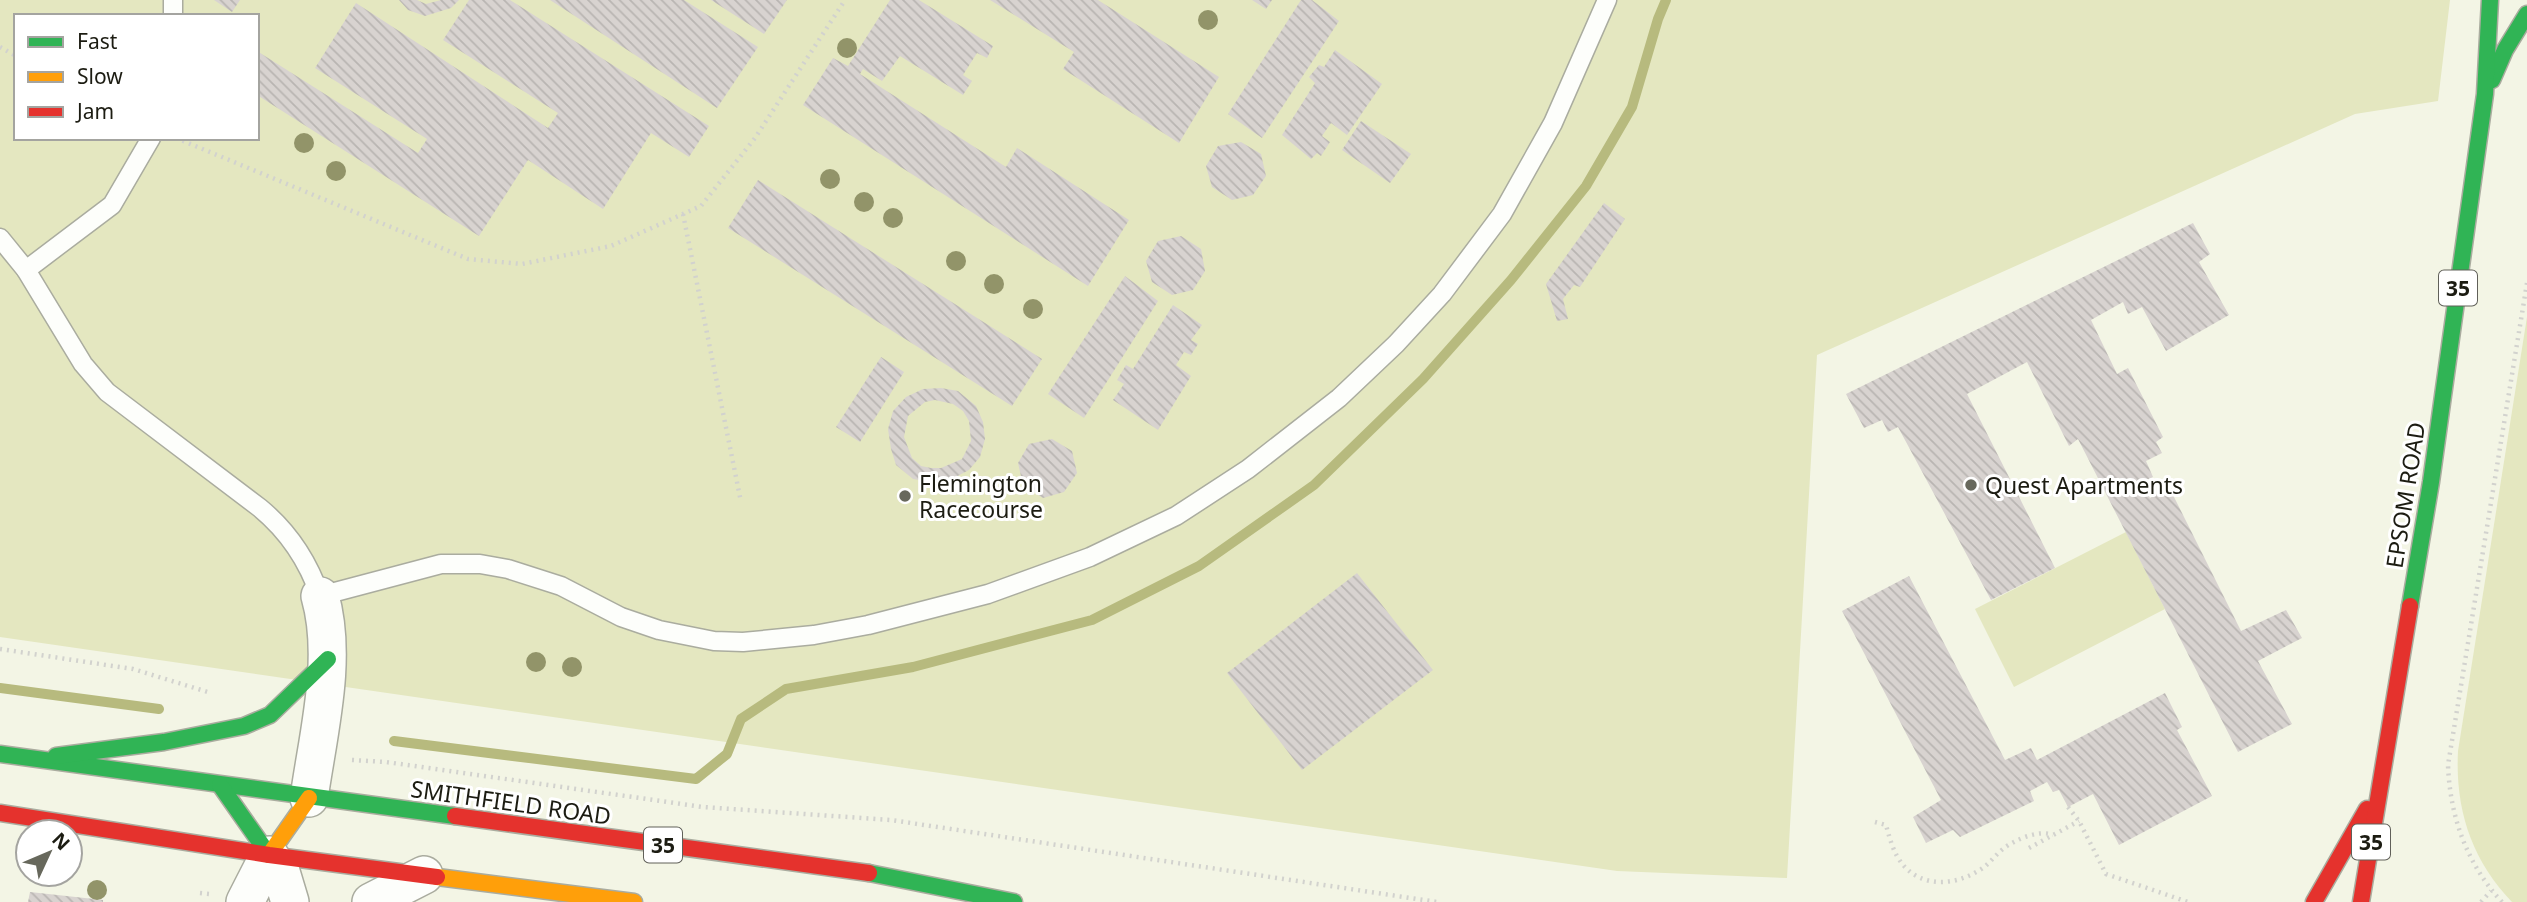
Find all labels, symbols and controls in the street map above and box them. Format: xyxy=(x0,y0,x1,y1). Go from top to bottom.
legend xyxy=(14,14,259,140)
text: Fast xyxy=(77,27,118,55)
text: Slow xyxy=(77,62,123,90)
text: Jam xyxy=(75,97,114,125)
road number: 35 xyxy=(2439,270,2477,306)
street label: EPSOM ROAD xyxy=(2378,420,2432,570)
place label: Flemington Racecourse xyxy=(919,467,1043,525)
place label: Quest Apartments xyxy=(1985,469,2183,501)
marker: Quest Apartments xyxy=(1963,477,1979,493)
marker: Flemington Racecourse xyxy=(897,488,913,504)
street label: SMITHFIELD ROAD xyxy=(409,772,613,832)
north arrow xyxy=(14,818,84,888)
road number: 35 xyxy=(2352,824,2390,860)
text: N xyxy=(47,827,76,856)
road number: 35 xyxy=(644,828,682,862)

